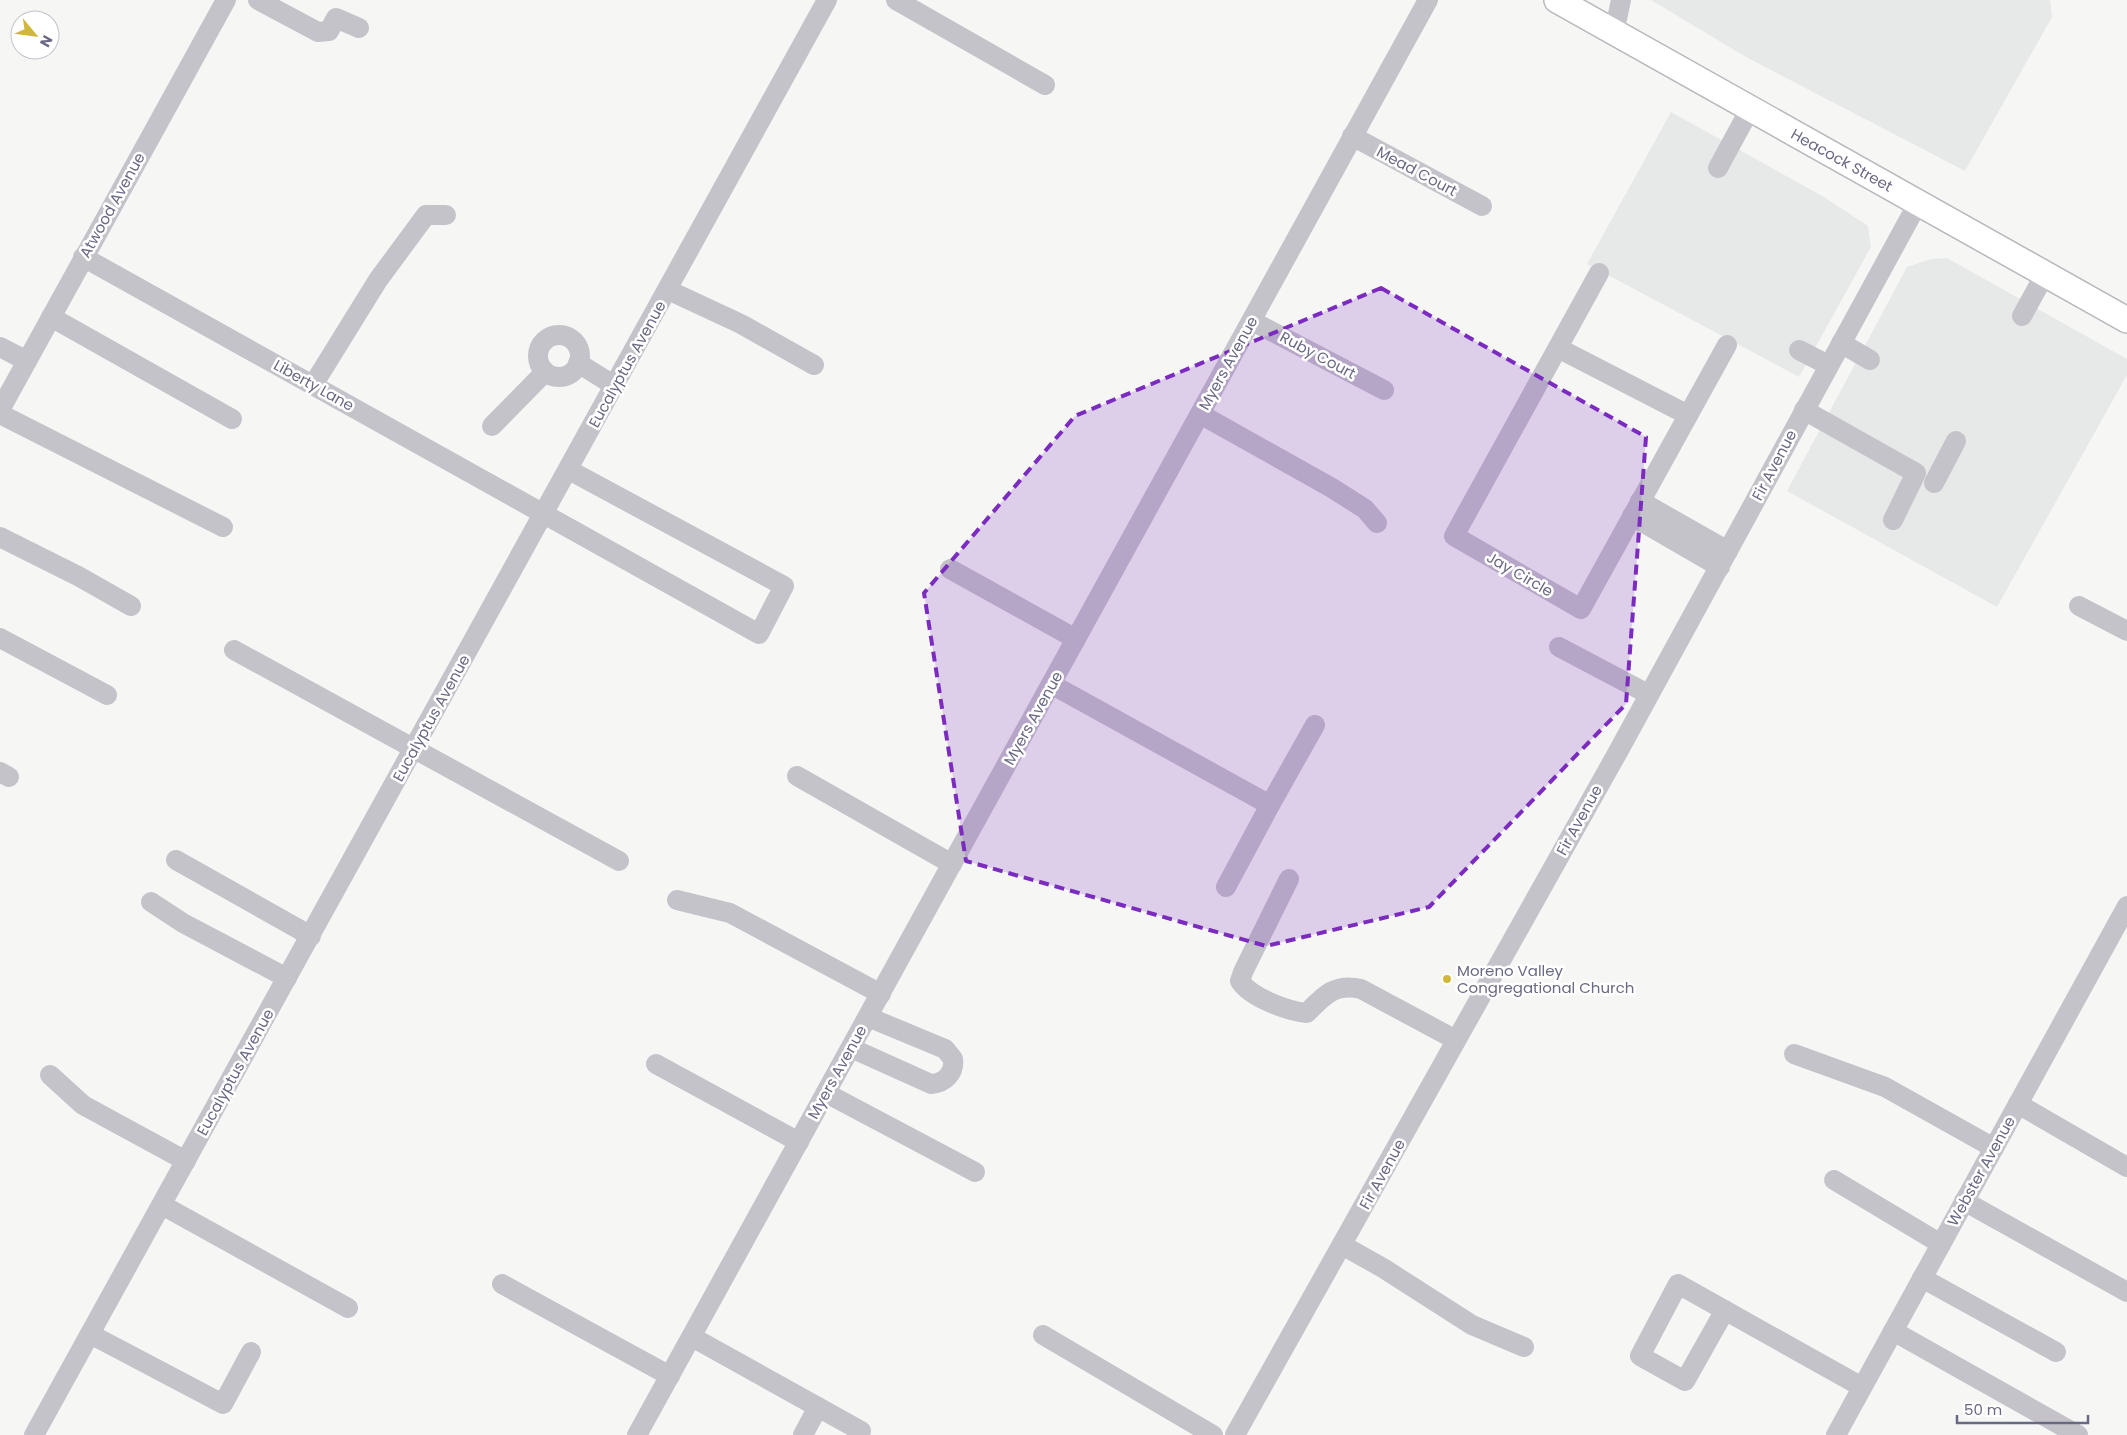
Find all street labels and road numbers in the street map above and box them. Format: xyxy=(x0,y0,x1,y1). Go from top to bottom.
street label: Heacock Street xyxy=(1787,123,1897,197)
street label: Mead Court xyxy=(1373,141,1461,201)
street label: Atwood Avenue xyxy=(74,149,150,261)
street label: Eucalyptus Avenue xyxy=(583,297,671,431)
street label: Myers Avenue xyxy=(1194,312,1262,414)
street label: Ruby Court xyxy=(1276,326,1360,384)
street label: Liberty Lane xyxy=(270,354,358,416)
street label: Fir Avenue xyxy=(1747,426,1801,504)
street label: Jay Circle xyxy=(1483,547,1557,601)
street label: Eucalyptus Avenue xyxy=(387,651,475,785)
street label: Myers Avenue xyxy=(999,667,1067,769)
street label: Fir Avenue xyxy=(1551,781,1607,859)
street label: Eucalyptus Avenue xyxy=(191,1005,279,1139)
street label: Myers Avenue xyxy=(803,1021,871,1123)
street label: Webster Avenue xyxy=(1942,1112,2020,1230)
street label: Fir Avenue xyxy=(1354,1135,1410,1213)

